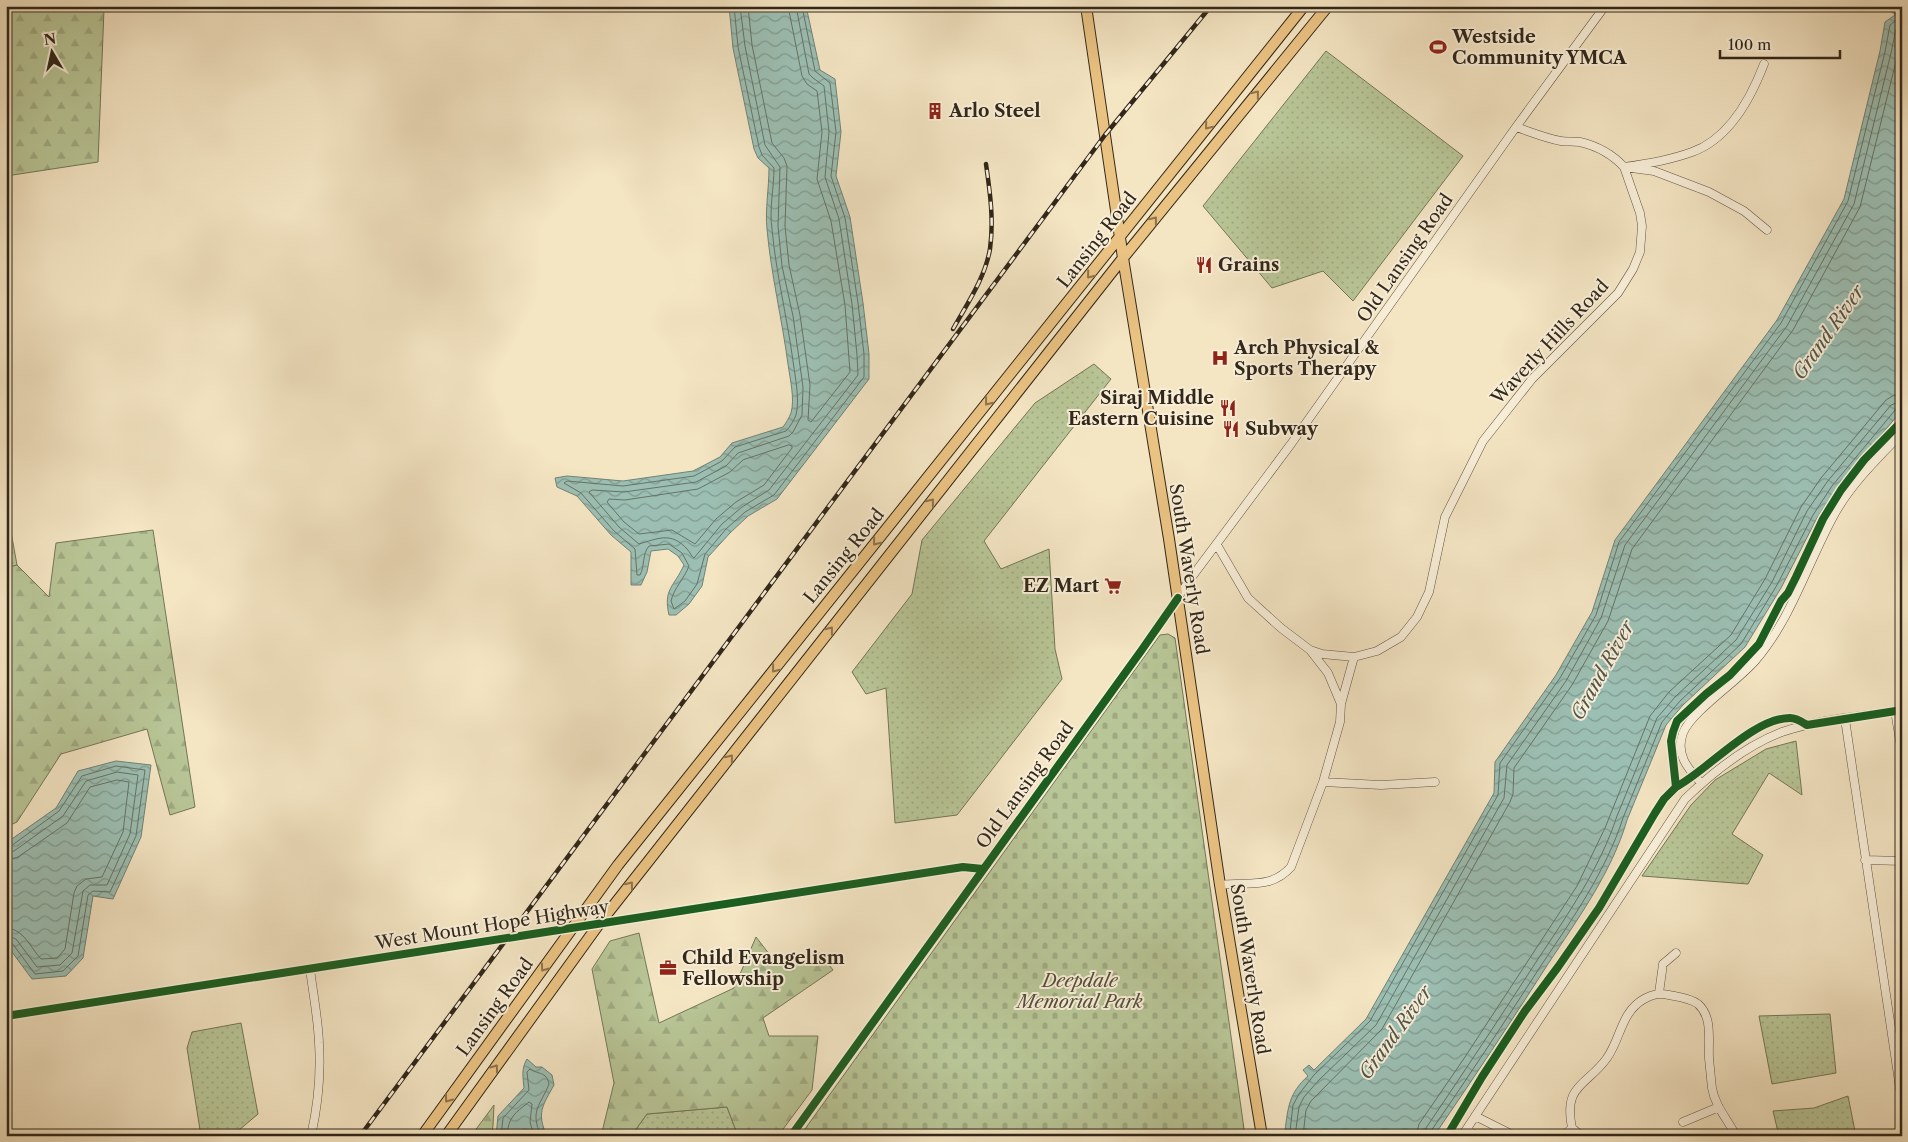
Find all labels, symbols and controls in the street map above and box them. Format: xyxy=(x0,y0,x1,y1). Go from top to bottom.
place label: Westside Community YMCA xyxy=(1451,26,1628,69)
north arrow xyxy=(28,28,78,78)
scale bar xyxy=(1720,28,1840,60)
text: N xyxy=(43,29,57,49)
text: 100 m xyxy=(1728,35,1771,54)
sports icon: Westside Community YMCA xyxy=(1428,37,1448,57)
one-way arrow xyxy=(1251,91,1259,100)
place label: Arlo Steel xyxy=(948,100,1041,122)
building icon: Arlo Steel xyxy=(925,101,945,121)
one-way arrow xyxy=(1205,120,1213,129)
street label: Lansing Road xyxy=(1053,188,1141,292)
street label: Old Lansing Road xyxy=(1352,189,1458,327)
one-way arrow xyxy=(1148,217,1156,226)
place label: Grains xyxy=(1218,254,1279,276)
restaurant icon: Grains xyxy=(1194,255,1214,275)
one-way arrow xyxy=(1087,269,1095,278)
street label: Waverly Hills Road xyxy=(1486,275,1613,410)
water label: Grand River xyxy=(1787,280,1870,384)
place label: Arch Physical & Sports Therapy xyxy=(1233,337,1379,380)
hospital icon: Arch Physical & Sports Therapy xyxy=(1210,348,1230,368)
place label: Siraj Middle Eastern Cuisine xyxy=(1068,387,1214,430)
one-way arrow xyxy=(986,396,994,405)
restaurant icon: Siraj Middle Eastern Cuisine xyxy=(1218,398,1238,418)
place label: Subway xyxy=(1245,418,1319,440)
restaurant icon: Subway xyxy=(1221,419,1241,439)
street label: South Waverly Road xyxy=(1165,482,1213,656)
one-way arrow xyxy=(925,499,933,508)
street label: Lansing Road xyxy=(799,504,889,608)
one-way arrow xyxy=(873,537,882,546)
place label: EZ Mart xyxy=(1023,575,1100,597)
supermarket icon: EZ Mart xyxy=(1103,576,1123,596)
water label: Grand River xyxy=(1566,616,1640,724)
one-way arrow xyxy=(825,627,833,636)
one-way arrow xyxy=(771,664,780,673)
street label: Old Lansing Road xyxy=(971,717,1079,853)
one-way arrow xyxy=(724,754,733,764)
one-way arrow xyxy=(624,882,633,891)
street label: South Waverly Road xyxy=(1226,882,1274,1056)
street label: West Mount Hope Highway xyxy=(373,896,611,954)
place label: Child Evangelism Fellowship xyxy=(682,947,845,990)
street label: Lansing Road xyxy=(452,954,538,1060)
office icon: Child Evangelism Fellowship xyxy=(658,958,678,978)
one-way arrow xyxy=(541,962,550,972)
park label: Deepdale Memorial Park xyxy=(1015,970,1143,1013)
water label: Grand River xyxy=(1354,980,1438,1084)
one-way arrow xyxy=(489,1064,498,1074)
one-way arrow xyxy=(445,1093,454,1103)

